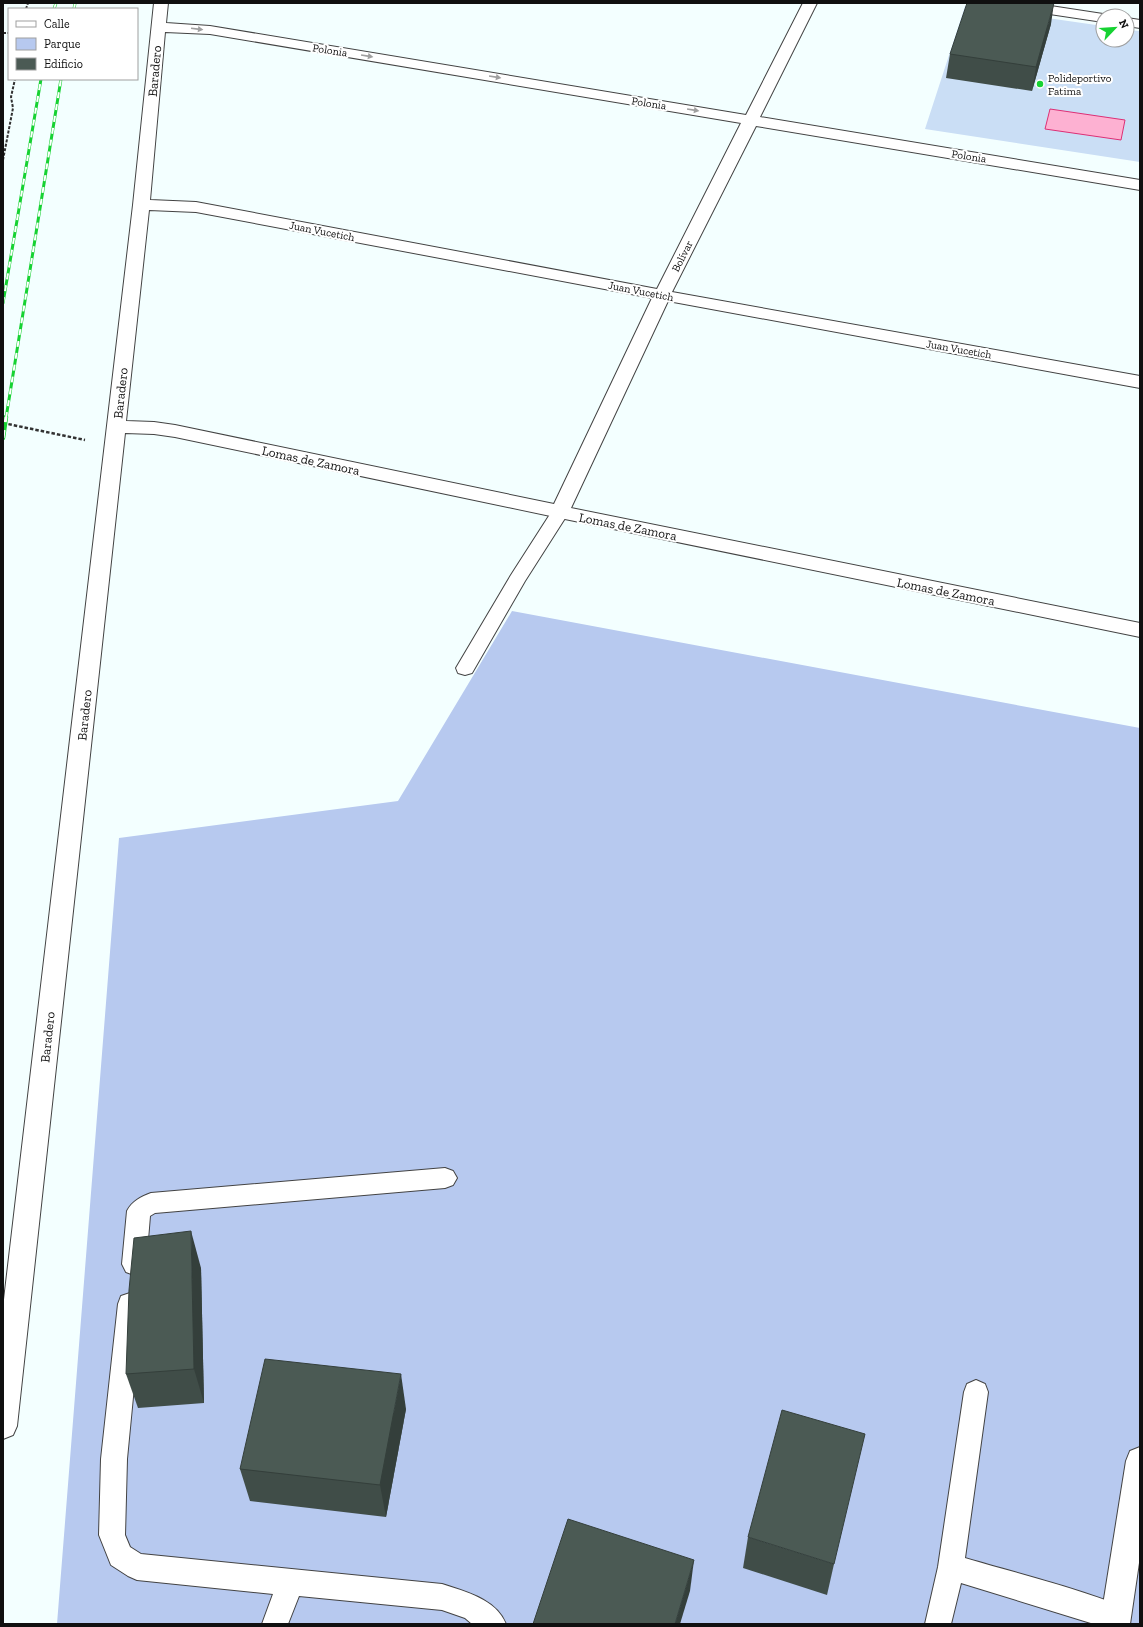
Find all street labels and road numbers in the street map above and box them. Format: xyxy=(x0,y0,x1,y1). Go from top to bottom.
street label: Polonia xyxy=(312,41,349,60)
street label: Baradero xyxy=(145,45,164,97)
street label: Polonia xyxy=(631,94,668,113)
street label: Polonia xyxy=(951,147,988,166)
street label: Juan Vucetich xyxy=(288,219,356,244)
street label: Bolívar xyxy=(669,238,696,274)
street label: Juan Vucetich xyxy=(607,279,675,304)
street label: Juan Vucetich xyxy=(925,337,993,362)
street label: Baradero xyxy=(110,366,131,419)
street label: Lomas de Zamora xyxy=(261,443,362,478)
street label: Lomas de Zamora xyxy=(578,510,679,543)
street label: Lomas de Zamora xyxy=(896,575,997,608)
street label: Baradero xyxy=(74,688,95,741)
street label: Baradero xyxy=(37,1010,58,1063)

